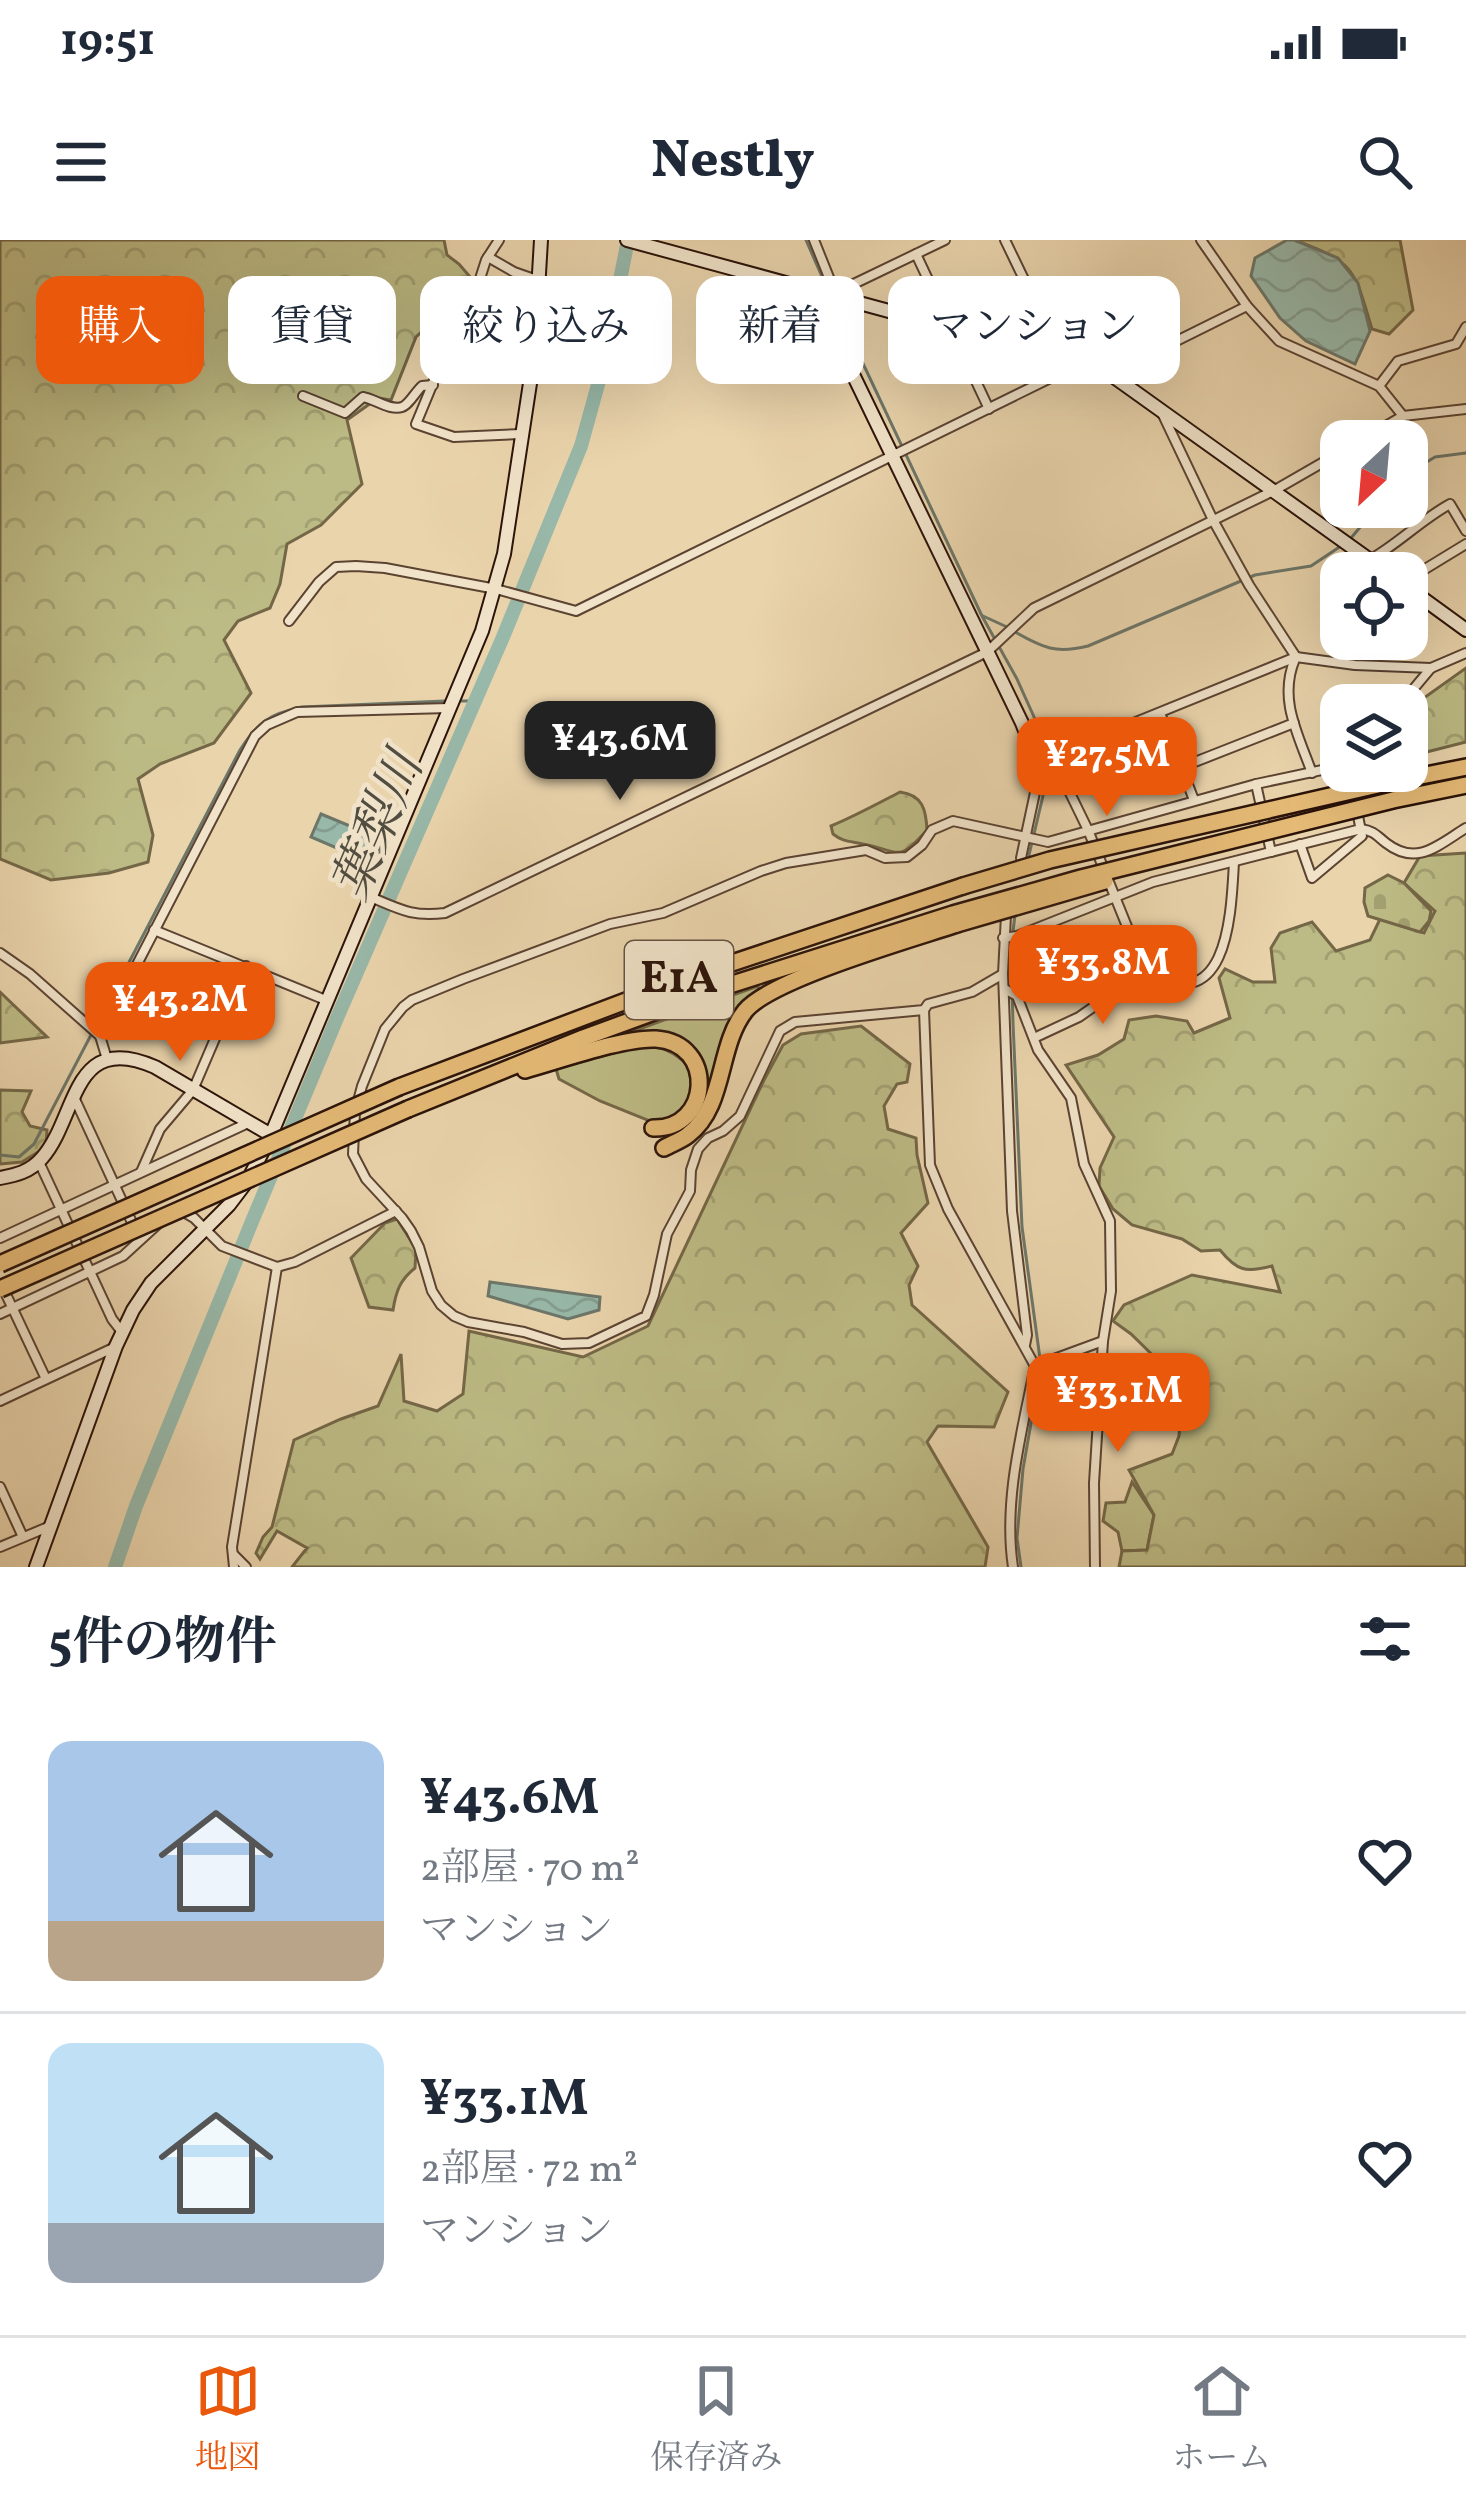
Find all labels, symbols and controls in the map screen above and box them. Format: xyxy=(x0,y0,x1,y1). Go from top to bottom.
text: 19:51 xyxy=(60,11,155,74)
text: Nestly xyxy=(651,125,815,200)
icon: menu xyxy=(48,129,114,195)
icon: search xyxy=(1352,129,1418,195)
chip: 購入 xyxy=(36,276,204,384)
chip: 賃貸 xyxy=(228,276,396,384)
chip: 絞り込み xyxy=(420,276,672,384)
chip: 新着 xyxy=(696,276,864,384)
chip: マンション xyxy=(888,276,1180,384)
north arrow xyxy=(1320,420,1428,528)
map controls xyxy=(1320,420,1428,792)
button: locate xyxy=(1320,552,1428,660)
button: layers xyxy=(1320,684,1428,792)
pin: ¥43.6M xyxy=(522,701,718,803)
text: ¥43.6M xyxy=(552,713,688,767)
pin: ¥27.5M xyxy=(1009,717,1205,819)
text: ¥27.5M xyxy=(1044,729,1170,783)
water label: 葉梨川 xyxy=(317,738,445,911)
pin: ¥33.8M xyxy=(1005,925,1201,1027)
text: ¥33.8M xyxy=(1036,937,1170,991)
road number: E1A xyxy=(625,941,733,1019)
pin: ¥43.2M xyxy=(82,962,278,1064)
text: ¥43.2M xyxy=(112,974,248,1028)
pin: ¥33.1M xyxy=(1020,1353,1216,1455)
text: ¥33.1M xyxy=(1054,1365,1182,1419)
icon: filters xyxy=(1352,1606,1418,1672)
text: 5件の物件 xyxy=(48,1609,277,1680)
text: ¥43.6M xyxy=(420,1764,599,1835)
icon: home xyxy=(144,1789,288,1933)
icon: heart xyxy=(1352,1828,1418,1894)
text: 2部屋 · 70 m² xyxy=(420,1843,640,1897)
text: マンション xyxy=(420,1905,613,1959)
text: ¥33.1M xyxy=(420,2065,588,2136)
icon: home xyxy=(144,2091,288,2235)
icon: heart xyxy=(1352,2130,1418,2196)
text: 2部屋 · 72 m² xyxy=(420,2144,638,2198)
text: マンション xyxy=(420,2206,613,2260)
tab: 地図 xyxy=(195,2358,261,2483)
tab: 保存済み xyxy=(650,2358,782,2483)
tab: ホーム xyxy=(1172,2358,1271,2483)

